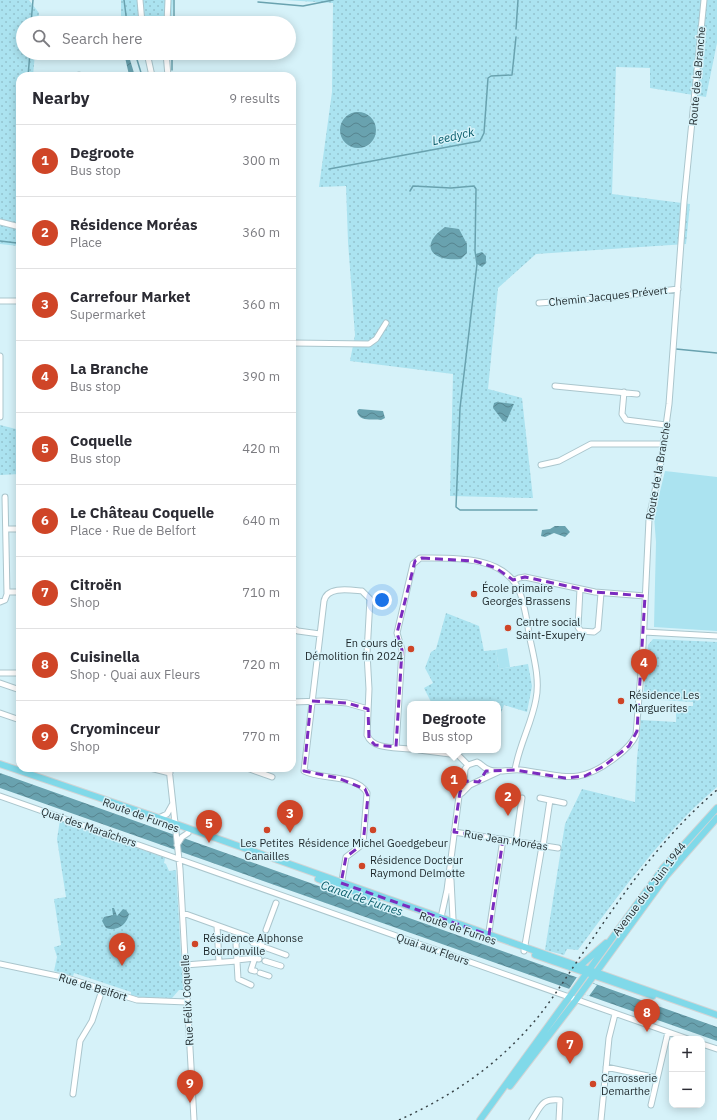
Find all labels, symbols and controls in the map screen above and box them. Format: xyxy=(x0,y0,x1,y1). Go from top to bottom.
search box xyxy=(16,16,296,60)
street label: Route de la Branche xyxy=(686,26,708,126)
icon: search xyxy=(30,27,52,49)
text: Search here xyxy=(62,29,142,48)
text: Nearby xyxy=(32,87,90,109)
text: 9 results xyxy=(229,90,280,107)
water label: Leedyck xyxy=(431,124,476,148)
text: Degroote xyxy=(70,143,134,162)
text: 1 xyxy=(41,152,49,169)
text: 300 m xyxy=(242,152,280,169)
text: Bus stop xyxy=(70,162,121,179)
text: Résidence Moréas xyxy=(70,215,198,234)
text: 2 xyxy=(41,224,49,241)
text: 360 m xyxy=(242,224,280,241)
text: Place xyxy=(70,234,102,251)
street label: Chemin Jacques Prévert xyxy=(548,283,668,309)
text: Carrefour Market xyxy=(70,287,190,306)
text: 3 xyxy=(41,296,49,313)
text: 360 m xyxy=(242,296,280,313)
text: Supermarket xyxy=(70,306,146,323)
text: La Branche xyxy=(70,359,149,378)
text: 4 xyxy=(41,368,49,385)
text: 390 m xyxy=(242,368,280,385)
text: Bus stop xyxy=(70,378,121,395)
street label: Route de la Branche xyxy=(642,421,674,521)
text: Coquelle xyxy=(70,431,132,450)
text: 5 xyxy=(41,440,49,457)
text: 420 m xyxy=(242,440,280,457)
text: Bus stop xyxy=(70,450,121,467)
text: Le Château Coquelle xyxy=(70,503,214,522)
text: 6 xyxy=(41,512,49,529)
text: 640 m xyxy=(242,512,280,529)
text: Place · Rue de Belfort xyxy=(70,522,196,539)
text: Citroën xyxy=(70,575,122,594)
place label: École primaire Georges Brassens xyxy=(482,581,571,608)
text: 7 xyxy=(41,584,49,601)
text: 710 m xyxy=(242,584,280,601)
marker: École primaire Georges Brassens xyxy=(469,589,479,599)
your location xyxy=(372,590,392,610)
text: Shop xyxy=(70,594,100,611)
place label: Centre social Saint-Exupery xyxy=(516,615,586,642)
marker: Centre social Saint-Exupery xyxy=(503,623,513,633)
place label: En cours de Démolition fin 2024 xyxy=(305,636,403,663)
marker: En cours de Démolition fin 2024 xyxy=(406,644,416,654)
text: Cuisinella xyxy=(70,647,140,666)
pin: 4 xyxy=(631,649,657,682)
text: 8 xyxy=(41,656,49,673)
text: 720 m xyxy=(242,656,280,673)
text: Shop · Quai aux Fleurs xyxy=(70,666,200,683)
place label: Résidence Les Marguerites xyxy=(629,688,700,715)
marker: Résidence Les Marguerites xyxy=(616,696,626,706)
popup xyxy=(407,701,501,753)
text: Degroote xyxy=(422,709,486,728)
text: Cryominceur xyxy=(70,719,160,738)
text: 9 xyxy=(41,728,49,745)
text: 770 m xyxy=(242,728,280,745)
text: Bus stop xyxy=(422,728,473,745)
text: Shop xyxy=(70,738,100,755)
pin: 1 xyxy=(441,766,467,799)
pin: 2 xyxy=(495,783,521,816)
street label: Route de Furnes xyxy=(101,795,181,835)
pin: 3 xyxy=(277,800,303,833)
street label: Quai des Maraîchers xyxy=(39,804,139,850)
pin: 5 xyxy=(196,810,222,843)
marker: Les Petites Canailles xyxy=(262,825,272,835)
marker: Résidence Michel Goedgebeur xyxy=(368,825,378,835)
street label: Rue Jean Moréas xyxy=(463,826,549,854)
place label: Les Petites Canailles xyxy=(240,836,294,863)
place label: Résidence Michel Goedgebeur xyxy=(298,836,448,850)
street label: Avenue du 6 Juin 1944 xyxy=(609,839,689,939)
place label: Résidence Docteur Raymond Delmotte xyxy=(370,853,465,880)
marker: Résidence Docteur Raymond Delmotte xyxy=(357,861,367,871)
water label: Canal de Furnes xyxy=(319,877,405,919)
street label: Route de Furnes xyxy=(418,908,498,948)
street label: Quai aux Fleurs xyxy=(395,930,471,968)
place label: Résidence Alphonse Bournonville xyxy=(203,931,303,958)
pin: 6 xyxy=(109,933,135,966)
marker: Résidence Alphonse Bournonville xyxy=(190,939,200,949)
street label: Rue Félix Coquelle xyxy=(178,954,196,1046)
street label: Rue de Belfort xyxy=(57,970,129,1004)
pin: 8 xyxy=(634,999,660,1032)
pin: 7 xyxy=(557,1031,583,1064)
map controls xyxy=(669,1036,705,1108)
button: + xyxy=(669,1036,705,1072)
pin: 9 xyxy=(177,1070,203,1103)
place label: Carrosserie Demarthe xyxy=(601,1071,657,1098)
button: − xyxy=(669,1072,705,1108)
marker: Carrosserie Demarthe xyxy=(588,1079,598,1089)

